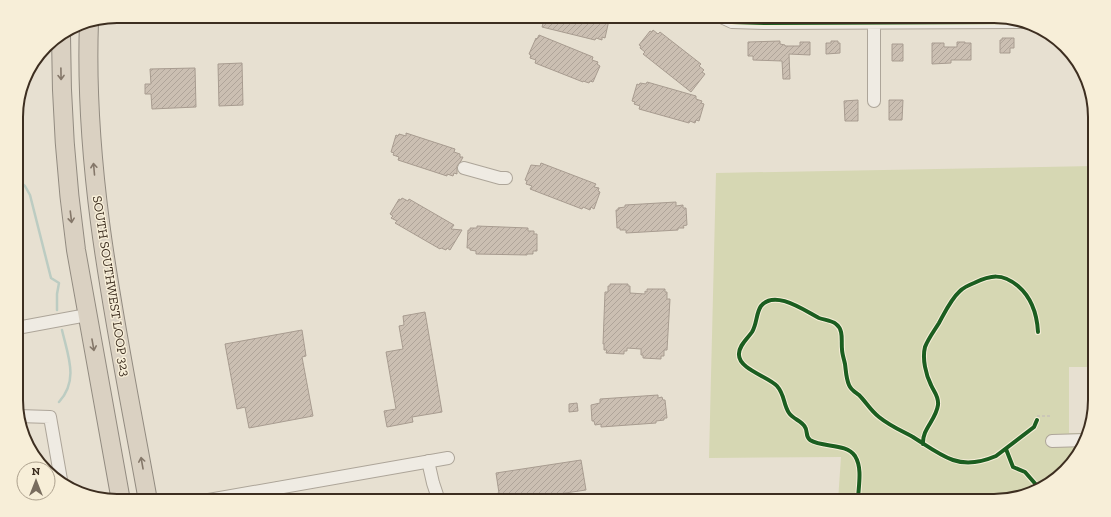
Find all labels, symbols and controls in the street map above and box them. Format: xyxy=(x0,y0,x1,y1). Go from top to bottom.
one-way arrow xyxy=(57,67,65,80)
one-way arrow xyxy=(90,163,97,176)
street label: SOUTH SOUTHWEST LOOP 323 xyxy=(90,195,133,378)
one-way arrow xyxy=(67,210,75,223)
one-way arrow xyxy=(89,339,97,352)
one-way arrow xyxy=(137,456,145,469)
north arrow xyxy=(16,461,56,501)
text: N xyxy=(32,465,41,478)

